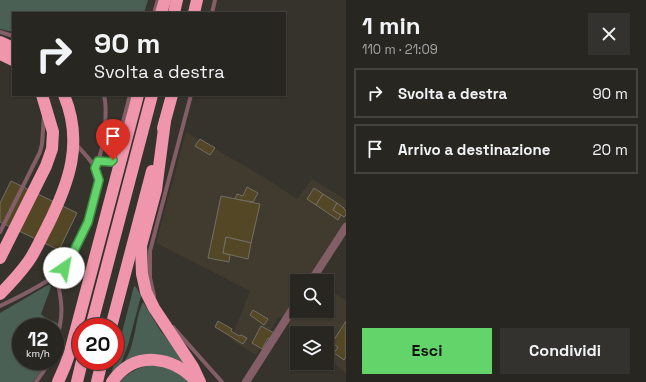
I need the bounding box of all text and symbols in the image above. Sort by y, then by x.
text: 1 min [362,10,421,41]
button: close [588,13,630,55]
text: 90 m [94,25,160,61]
icon: right [28,28,80,80]
text: 110 m · 21:09 [362,41,438,58]
text: Svolta a destra [94,60,225,83]
icon: right [364,82,386,104]
text: Svolta a destra [398,84,507,103]
text: 90 m [592,84,628,103]
pin [96,119,130,160]
icon: arrive [102,125,124,147]
icon: arrive [364,138,386,160]
text: Arrivo a destinazione [398,140,550,159]
text: 20 m [593,140,628,159]
position arrow [43,247,85,289]
map controls [290,274,334,370]
button: search [290,274,334,318]
speed limit sign: 20 [72,318,124,370]
text: 12 [28,326,48,352]
button: layers [290,326,334,370]
button: Esci [362,328,492,374]
button: Condividi [500,328,630,374]
text: km/h [26,347,50,360]

